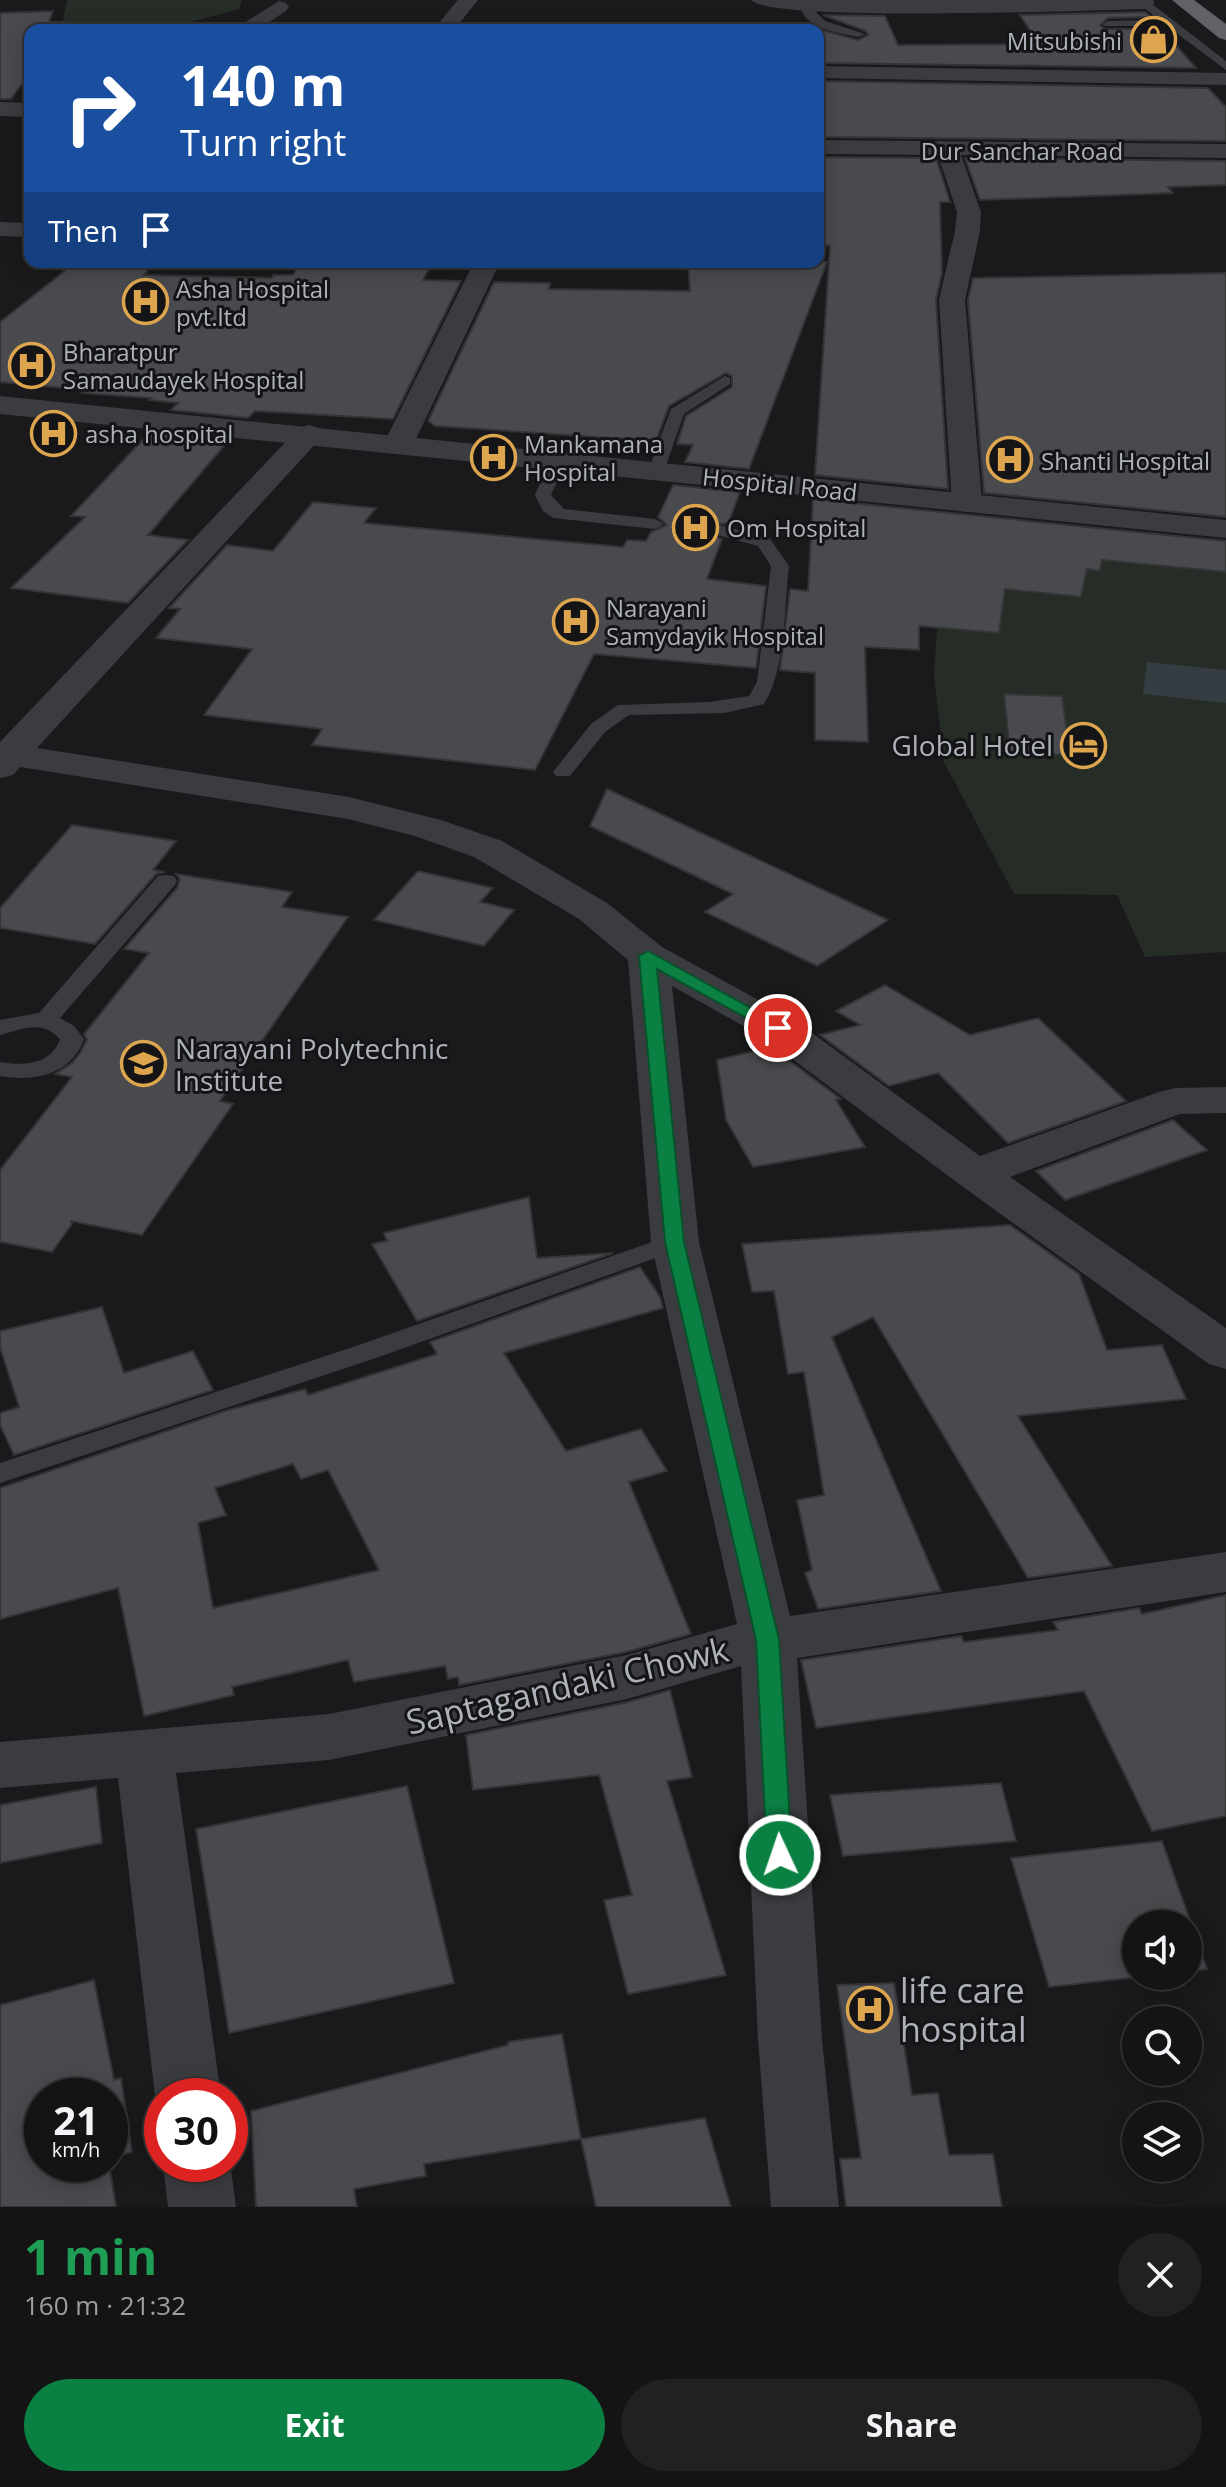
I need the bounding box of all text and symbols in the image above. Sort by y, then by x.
shop icon: Mitsubishi [1129,16,1177,64]
place label: Mitsubishi [1007,24,1122,57]
text: 140 m [180,46,346,122]
icon: right [48,56,152,160]
text: Turn right [180,118,346,167]
street label: Dur Sanchar Road [921,134,1123,167]
icon: arrive [134,208,178,252]
text: Then [48,210,118,251]
place label: Asha Hospital pvt.ltd [176,272,329,333]
hospital icon: Asha Hospital pvt.ltd [121,278,169,326]
place label: Bharatpur Samaudayek Hospital [63,335,304,396]
hospital icon: Bharatpur Samaudayek Hospital [8,341,56,389]
hospital icon: asha hospital [30,409,78,457]
place label: asha hospital [85,417,233,450]
place label: Mankamana Hospital [524,427,663,488]
hospital icon: Mankamana Hospital [469,433,517,481]
hospital icon: Shanti Hospital [986,436,1034,484]
place label: Shanti Hospital [1041,444,1210,477]
street label: Hospital Road [701,459,859,509]
hospital icon: Om Hospital [672,503,720,551]
place label: Om Hospital [727,511,866,544]
place label: Narayani Samydayik Hospital [606,591,824,652]
hospital icon: Narayani Samydayik Hospital [551,597,599,645]
hotel icon: Global Hotel [1060,721,1108,769]
place label: Global Hotel [891,726,1053,764]
pin [744,994,812,1062]
icon: arrive [756,1006,800,1050]
place label: Narayani Polytechnic Institute [175,1029,448,1099]
school or university icon: Narayani Polytechnic Institute [120,1040,168,1088]
street label: Saptagandaki Chowk [401,1626,733,1744]
position arrow [738,1813,822,1897]
map controls [1122,1910,1202,2182]
button: sound [1122,1910,1202,1990]
place label: life care hospital [900,1967,1027,2052]
hospital icon: life care hospital [845,1986,893,2034]
button: search [1122,2006,1202,2086]
speed limit sign: 30 [144,2078,248,2182]
text: 21 [53,2092,99,2147]
button: layers [1122,2102,1202,2182]
text: km/h [52,2136,100,2163]
text: 1 min [24,2224,157,2289]
button: close [1118,2233,1202,2317]
text: 160 m · 21:32 [24,2287,186,2323]
button: Exit [24,2379,605,2471]
button: Share [621,2379,1202,2471]

